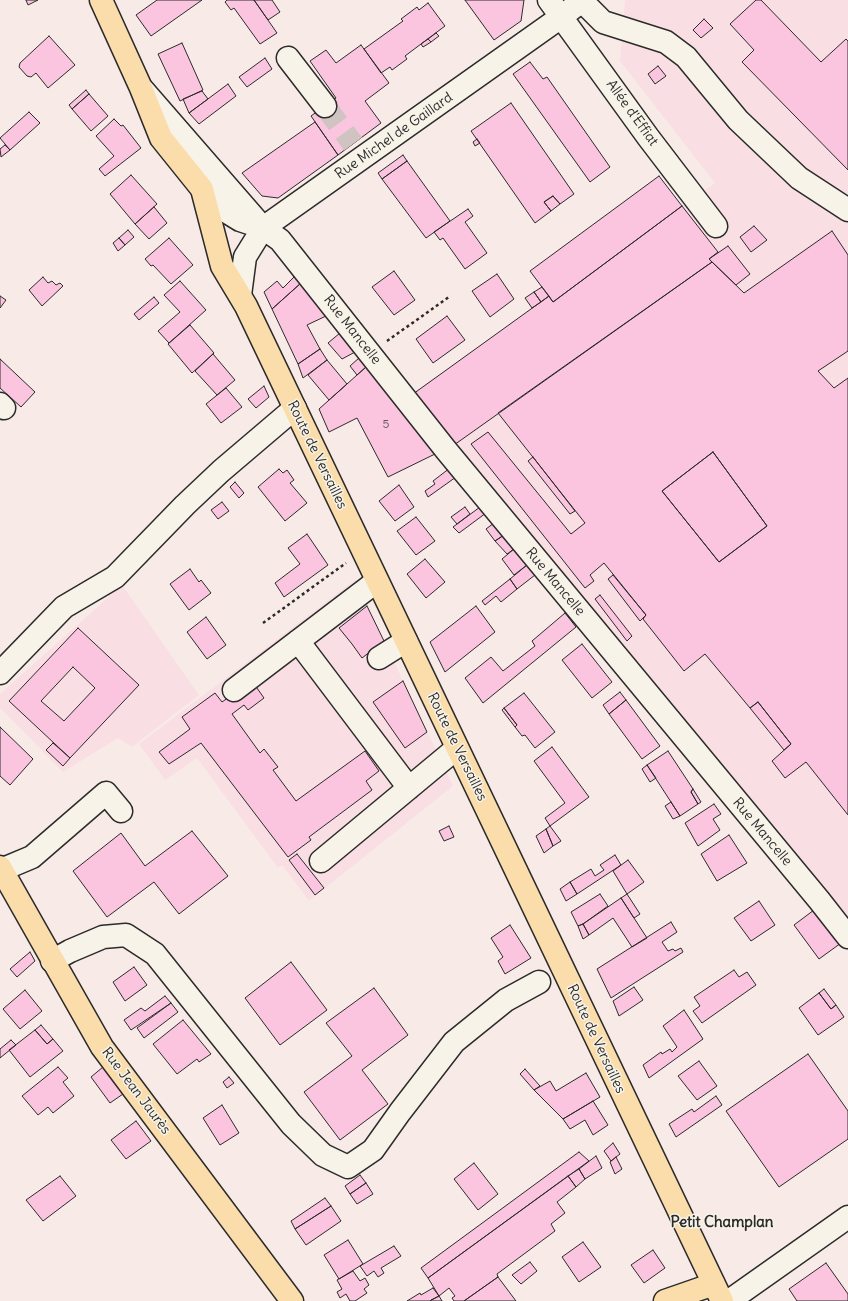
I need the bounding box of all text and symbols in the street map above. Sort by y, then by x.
street label: Allée d'Effiat [602,77,662,149]
street label: Rue Michel de Gaillard [332,89,456,183]
street label: Rue Mancelle [320,292,384,368]
street label: Route de Versailles [283,398,351,512]
house number: 5 [383,418,389,432]
street label: Rue Mancelle [522,545,588,619]
street label: Route de Versailles [423,690,491,804]
street label: Rue Mancelle [729,795,795,869]
street label: Route de Versailles [563,982,629,1096]
street label: Rue Jean Jaurès [98,1044,174,1138]
district label: Petit Champlan [671,1214,773,1232]

